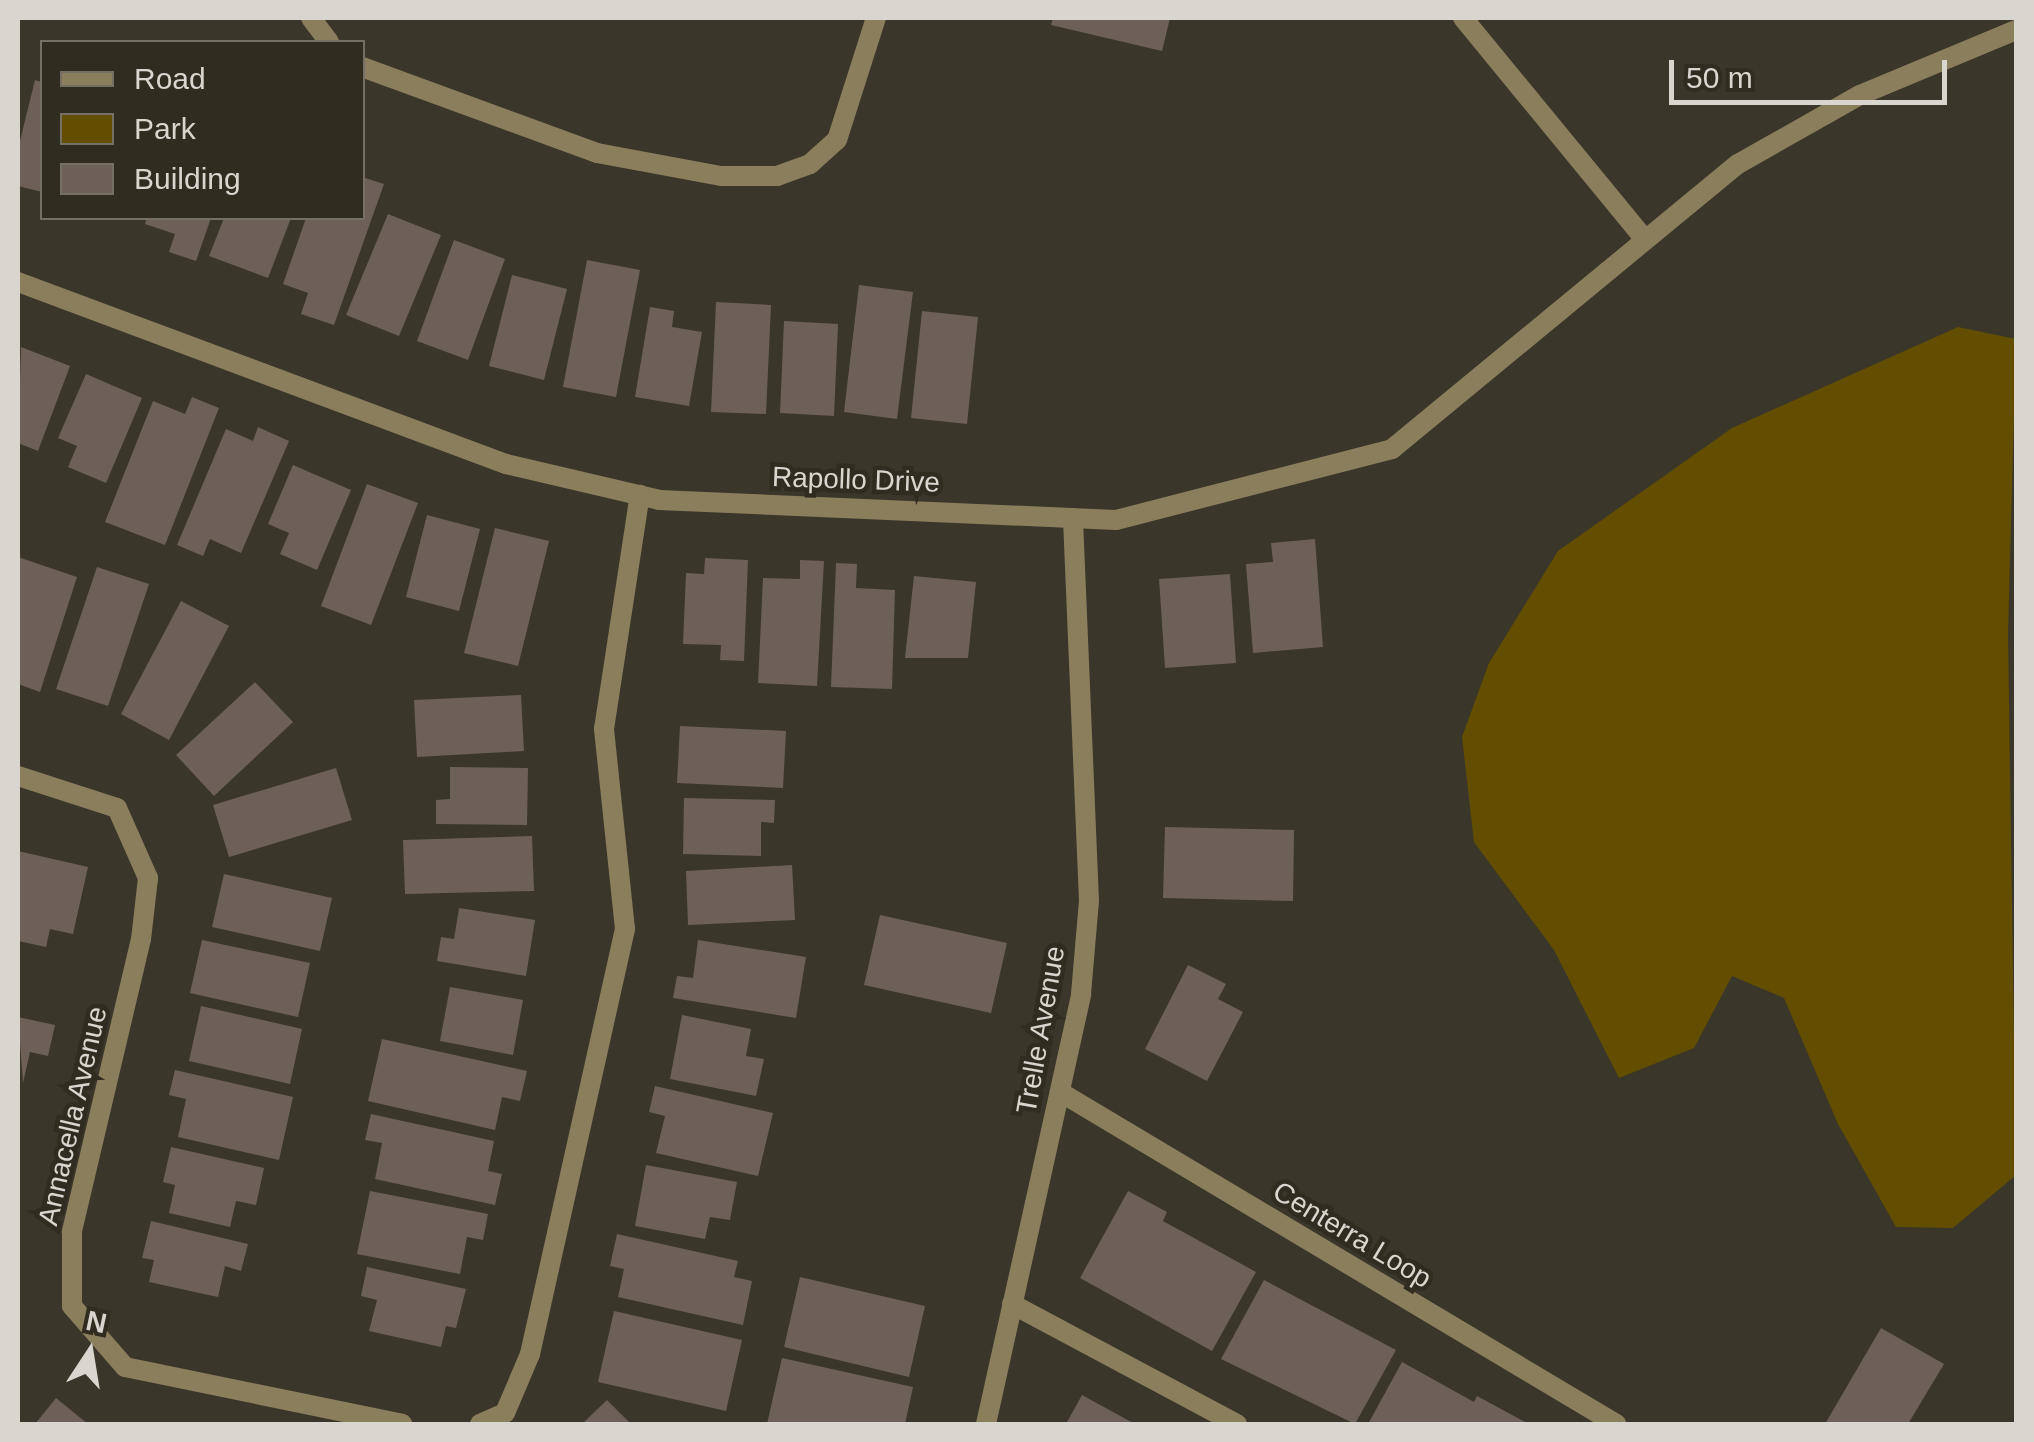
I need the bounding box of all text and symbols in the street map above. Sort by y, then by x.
legend [40,40,365,220]
scale bar [1674,40,1952,102]
text: 50 m [1686,61,1753,94]
text: Road [134,62,206,95]
text: Park [134,112,196,145]
text: Building [134,162,241,195]
street label: Rapollo Drive [771,460,941,500]
street label: Trelle Avenue [1010,943,1072,1117]
street label: Annacella Avenue [31,1002,115,1230]
street label: Centerra Loop [1267,1175,1437,1295]
north arrow [40,1302,140,1402]
text: N [83,1305,109,1339]

